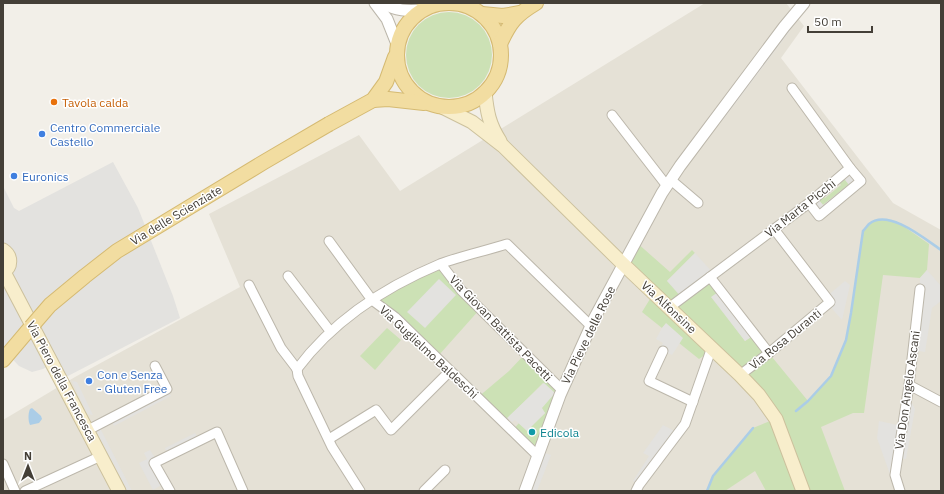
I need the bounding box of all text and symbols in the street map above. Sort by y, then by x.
scale bar [808,8,872,34]
text: 50 m [814,14,842,29]
place label: Tavola calda [62,95,129,110]
marker: Tavola calda [49,97,59,107]
place label: Centro Commerciale Castello [50,120,161,149]
marker: Centro Commerciale Castello [37,129,47,139]
place label: Euronics [22,169,69,184]
marker: Euronics [9,171,19,181]
street label: Via Marta Picchi [762,176,838,240]
street label: Via delle Scienziate [128,182,225,248]
street label: Via Giovan Battista Pacetti [446,272,556,384]
street label: Via Alfonsine [638,278,700,337]
street label: Via Pieve delle Rose [558,283,619,387]
street label: Via Guglielmo Baldeschi [376,302,482,402]
street label: Via Rosa Duranti [746,305,824,373]
street label: Via Piero della Francesca [24,318,100,444]
street label: Via Don Angelo Ascani [891,330,923,450]
place label: Con e Senza - Gluten Free [97,367,168,396]
marker: Con e Senza - Gluten Free [84,376,94,386]
place label: Edicola [540,425,580,440]
marker: Edicola [527,427,537,437]
north arrow [8,446,48,486]
text: N [24,449,32,463]

